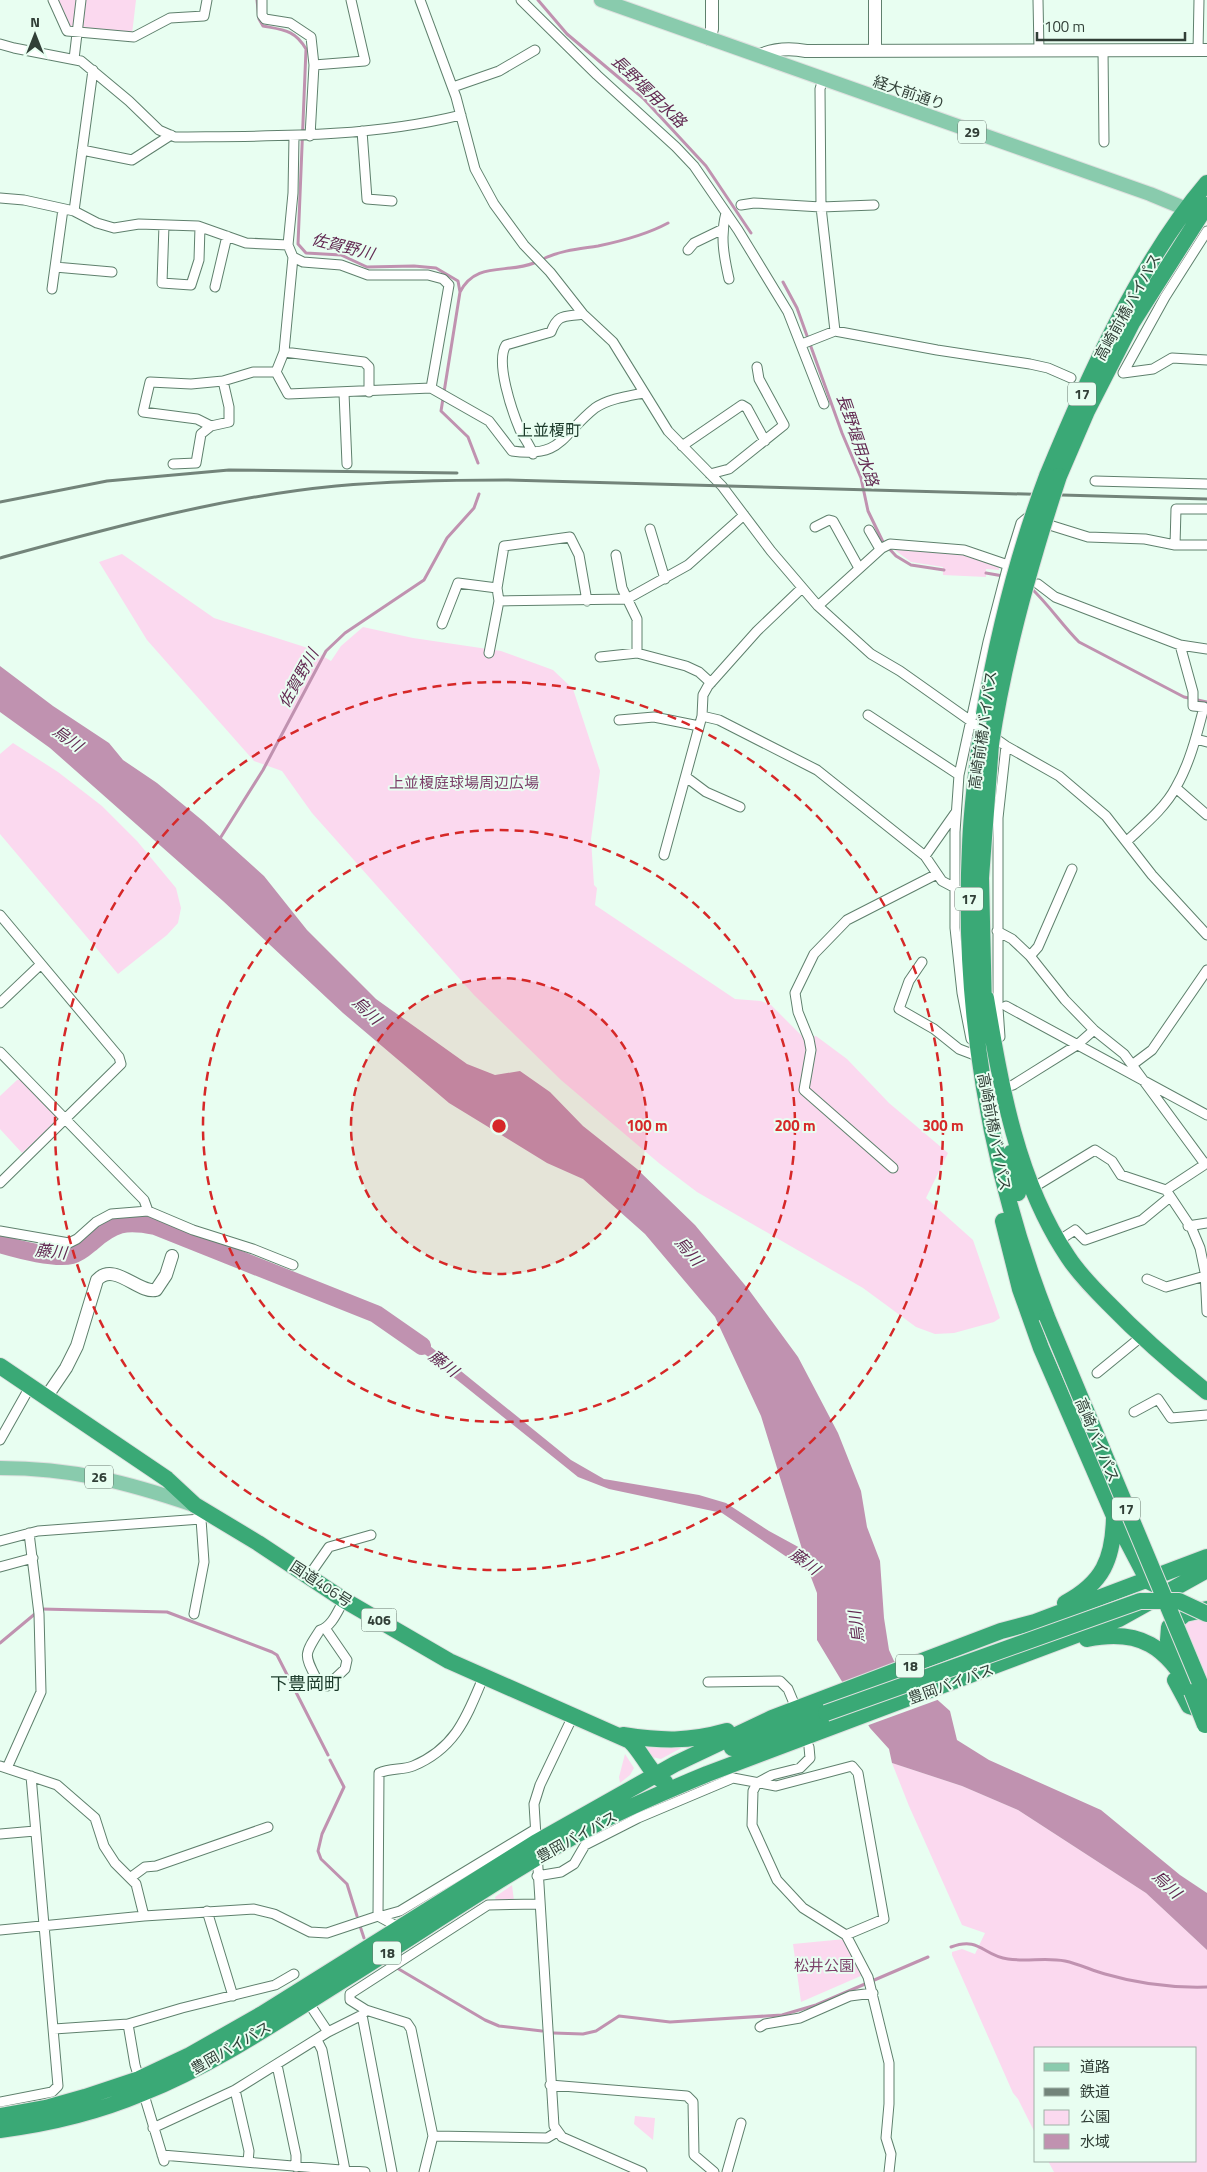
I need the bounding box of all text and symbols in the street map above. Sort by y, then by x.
north arrow [10,10,60,60]
scale bar [1037,10,1184,42]
text: N [30,11,40,32]
text: 100 m [1044,15,1085,38]
water label: 長野堰用水路 [606,49,693,134]
street label: 経大前通り [870,69,948,116]
road number: 29 [958,120,986,144]
water label: 佐賀野川 [309,227,379,266]
street label: 高崎前橋バイパス [1088,249,1167,365]
road number: 17 [1068,382,1096,406]
water label: 長野堰用水路 [831,391,886,491]
district label: 上並榎町 [517,418,581,442]
water label: 佐賀野川 [272,642,325,712]
street label: 高崎前橋バイパス [963,669,1002,791]
water label: 烏川 [48,719,90,758]
park label: 上並榎庭球場周辺広場 [389,771,539,794]
road number: 17 [955,888,983,911]
water label: 烏川 [347,990,388,1031]
street label: 高崎前橋バイパス [972,1071,1017,1193]
text: 100 m [626,1114,668,1137]
text: 200 m [774,1114,816,1137]
text: 300 m [922,1114,964,1137]
centre of rings [490,1117,508,1135]
water label: 烏川 [670,1231,710,1272]
water label: 藤川 [34,1237,70,1265]
water label: 藤川 [424,1344,466,1384]
street label: 高崎バイパス [1069,1394,1126,1486]
road number: 26 [85,1465,113,1488]
road number: 17 [1112,1498,1140,1520]
water label: 藤川 [785,1542,827,1581]
street label: 国道406号 [286,1555,357,1612]
road number: 406 [362,1608,396,1632]
water label: 烏川 [842,1608,870,1644]
road number: 18 [896,1654,924,1678]
street label: 豊岡バイパス [905,1657,997,1710]
district label: 下豊岡町 [270,1670,342,1697]
street label: 豊岡バイパス [532,1805,622,1868]
water label: 烏川 [1147,1864,1188,1905]
road number: 18 [373,1942,401,1965]
park label: 松井公園 [794,1954,854,1977]
street label: 豊岡バイパス [186,2015,275,2080]
legend [1034,2047,1197,2162]
text: 道路 [1080,2055,1110,2078]
text: 鉄道 [1080,2080,1110,2103]
text: 公園 [1080,2105,1110,2128]
text: 水域 [1080,2130,1110,2153]

